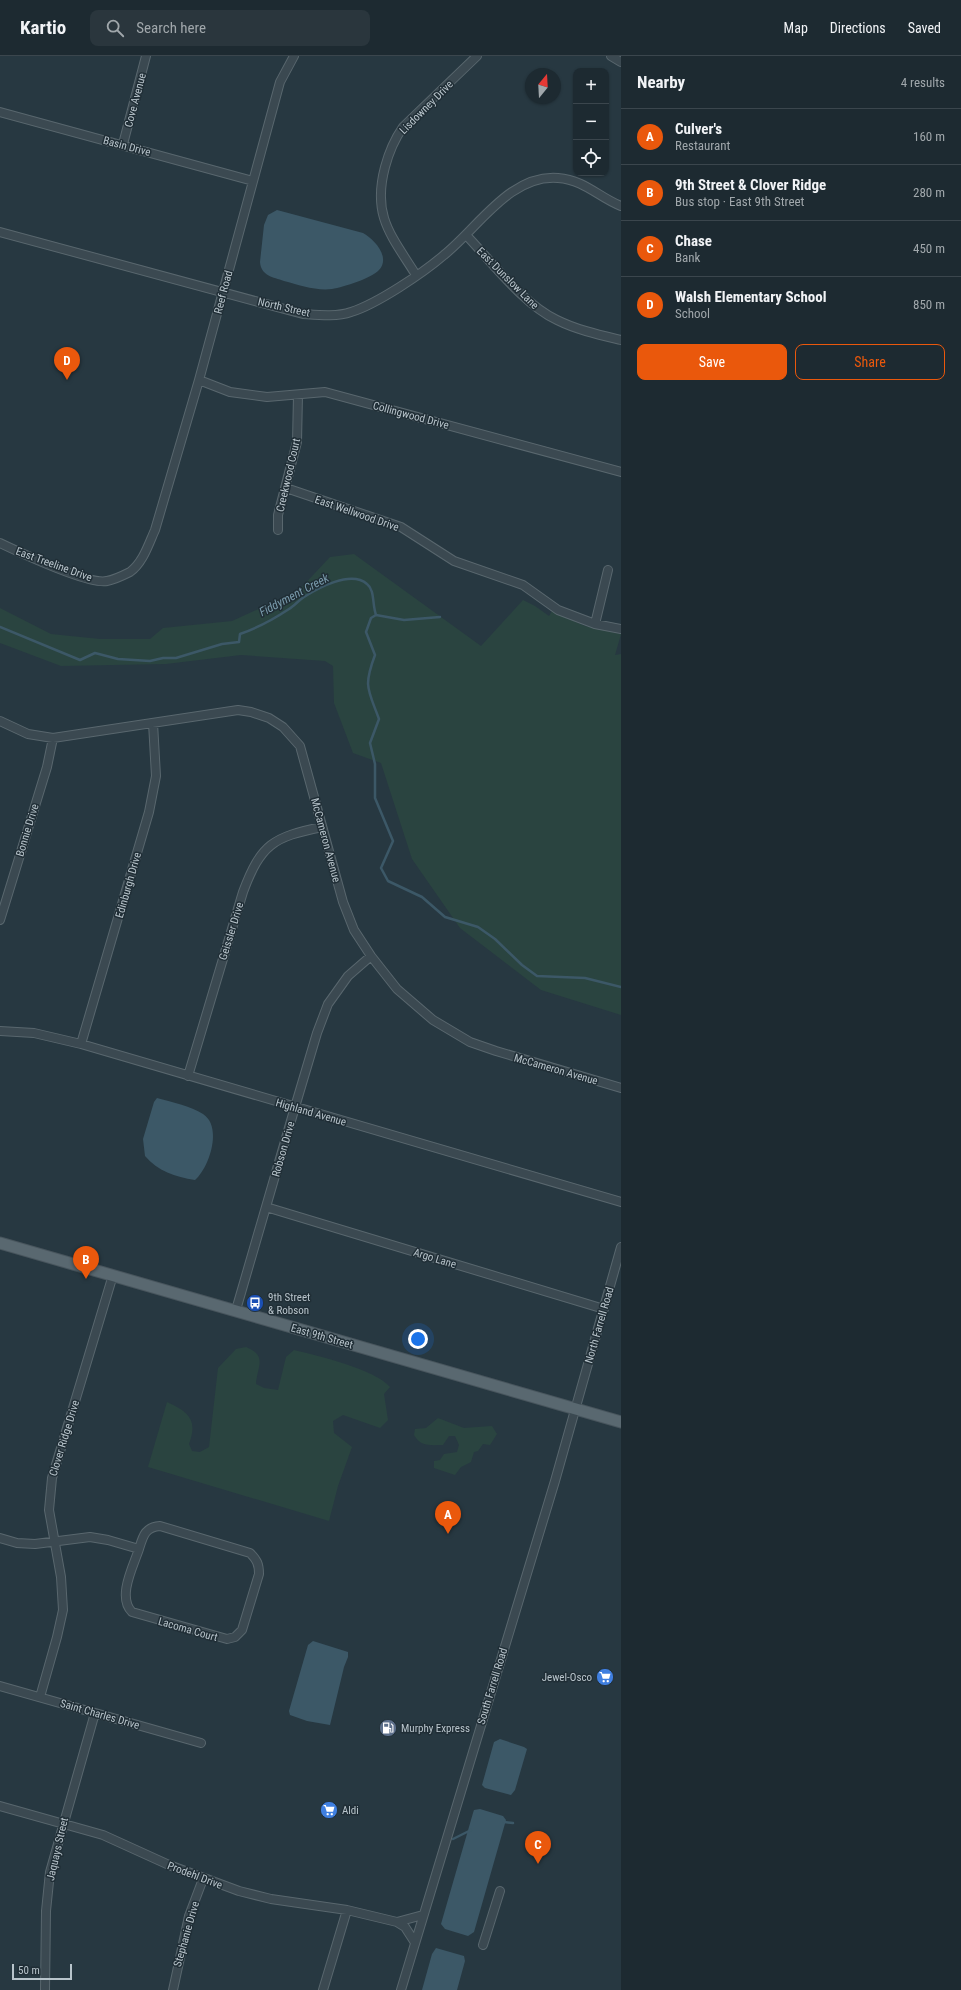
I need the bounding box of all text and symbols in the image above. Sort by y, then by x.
search box [90,10,370,46]
text: Kartio [20,16,66,39]
icon: search [104,17,126,39]
text: Search here [136,19,206,37]
text: Map [784,20,808,36]
text: Directions [830,20,886,36]
text: Saved [908,20,941,36]
north arrow [525,68,561,104]
map controls [573,68,609,176]
button: + [573,68,609,104]
street label: Cove Avenue [122,72,149,129]
text: Nearby [637,72,685,92]
text: 4 results [901,75,945,90]
street label: Lisdowney Drive [397,78,456,137]
button: − [573,104,609,140]
text: Culver's [675,120,722,138]
text: A [646,129,654,144]
text: 160 m [913,129,945,144]
street label: Basin Drive [102,134,152,159]
text: Restaurant [675,138,730,153]
button: locate [573,140,609,176]
text: 9th Street & Clover Ridge [675,176,826,194]
text: B [646,185,654,200]
text: 280 m [913,185,945,200]
text: Bus stop · East 9th Street [675,194,804,209]
text: Chase [675,232,712,250]
text: C [646,241,654,256]
text: 450 m [913,241,945,256]
street label: East Dunslow Lane [474,245,541,312]
text: Bank [675,250,700,265]
street label: Reef Road [211,269,235,315]
text: Walsh Elementary School [675,288,827,306]
street label: North Street [257,295,311,320]
text: D [646,297,654,312]
text: 850 m [913,297,945,312]
text: School [675,306,710,321]
button: Save [637,344,787,380]
button: Share [795,344,945,380]
pin: D [54,347,80,380]
street label: Collingwood Drive [371,399,450,432]
street label: Creekwood Court [274,437,303,513]
street label: East Wellwood Drive [313,493,401,534]
street label: East Treeline Drive [14,545,94,584]
water label: Fiddyment Creek [257,570,332,619]
street label: McCameron Avenue [308,797,343,884]
street label: Bonnie Drive [13,802,42,858]
street label: Edinburgh Drive [113,851,144,920]
street label: Geissler Drive [217,901,246,962]
street label: McCameron Avenue [512,1051,599,1088]
street label: Highland Avenue [274,1096,348,1129]
street label: Robson Drive [269,1120,298,1178]
pin: B [73,1246,99,1279]
street label: Argo Lane [412,1246,458,1271]
street label: North Farrell Road [582,1285,617,1365]
place label: 9th Street & Robson [268,1291,310,1317]
bus stop icon: 9th Street & Robson [245,1293,265,1313]
street label: East 9th Street [289,1321,354,1352]
your location [408,1329,428,1349]
street label: Clover Ridge Drive [47,1399,82,1478]
pin: A [435,1501,461,1534]
street label: Lacoma Court [157,1615,219,1644]
street label: South Farrell Road [475,1646,510,1726]
supermarket icon: Jewel-Osco [595,1667,615,1687]
place label: Jewel-Osco [542,1671,592,1684]
street label: Saint Charles Drive [59,1697,141,1732]
fuel station icon: Murphy Express [378,1718,398,1738]
place label: Murphy Express [401,1722,470,1735]
supermarket icon: Aldi [319,1800,339,1820]
place label: Aldi [342,1804,359,1817]
street label: Jaquays Street [44,1816,71,1882]
pin: C [525,1831,551,1864]
street label: Prodehl Drive [166,1859,224,1892]
street label: Stephanie Drive [171,1900,202,1968]
scale bar [12,1962,72,1981]
text: 50 m [18,1964,40,1977]

